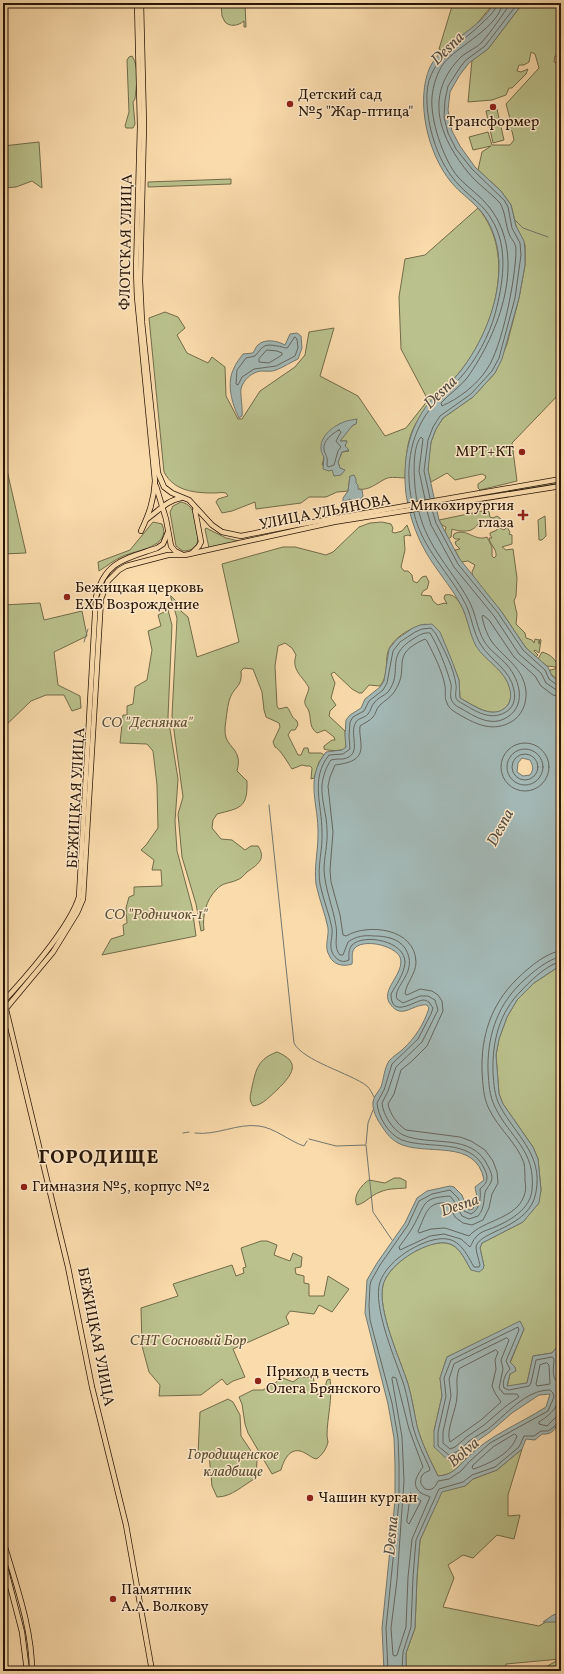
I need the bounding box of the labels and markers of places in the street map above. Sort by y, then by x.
place label: Детский сад №5 "Жар-птица" [298,85,414,123]
marker: Детский сад №5 "Жар-птица" [285,99,295,109]
marker: Трансформер [488,102,498,112]
place label: Трансформер [447,112,539,133]
place label: МРТ+КТ [456,442,514,463]
marker: МРТ+КТ [517,447,527,457]
place label: Микохирургия глаза [410,496,514,534]
marker: Микохирургия глаза [517,509,529,521]
place label: Бежицкая церковь ЕХБ Возрождение [75,578,204,616]
marker: Бежицкая церковь ЕХБ Возрождение [62,592,72,602]
place label: Гимназия №5, корпус №2 [32,1177,210,1198]
marker: Гимназия №5, корпус №2 [19,1182,29,1192]
place label: Приход в честь Олега Брянского [266,1362,381,1400]
marker: Приход в честь Олега Брянского [253,1376,263,1386]
place label: Чашин курган [318,1488,417,1509]
marker: Чашин курган [305,1493,315,1503]
place label: Памятник А.А. Волкову [121,1580,209,1618]
marker: Памятник А.А. Волкову [108,1594,118,1604]

